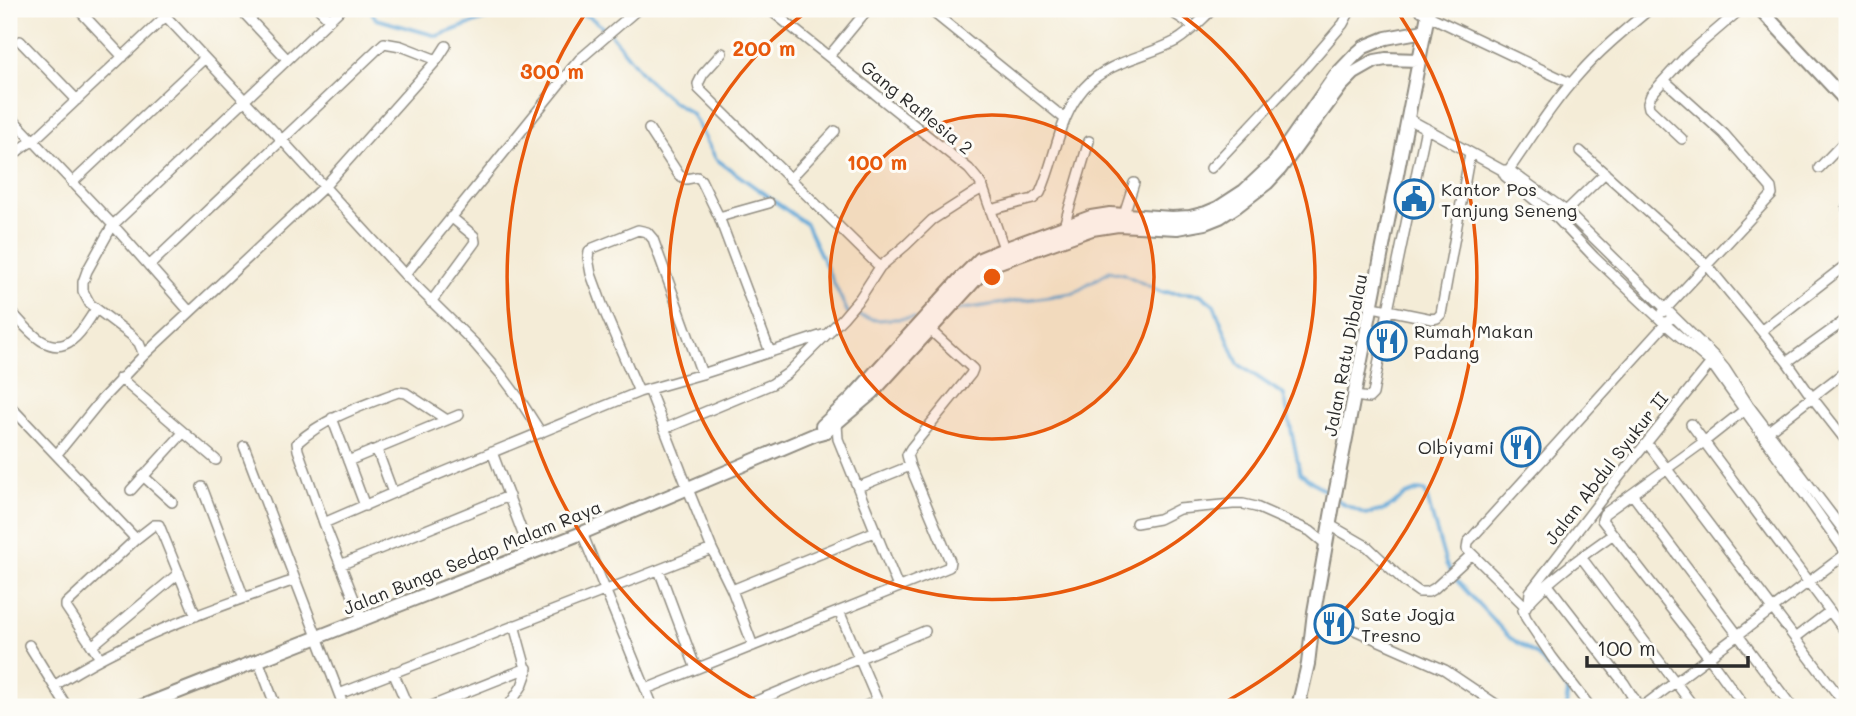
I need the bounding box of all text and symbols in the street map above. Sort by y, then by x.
text: 200 m [733,34,795,61]
street label: Gang Raflesia 2 [856,54,978,160]
text: 300 m [520,57,584,84]
text: 100 m [847,148,907,175]
place label: Kantor Pos Tanjung Seneng [1441,177,1577,222]
public building icon: Kantor Pos Tanjung Seneng [1393,178,1435,220]
centre of rings [980,265,1004,289]
street label: Jalan Ratu Dibalau [1317,272,1373,438]
place label: Rumah Makan Padang [1414,319,1533,364]
restaurant icon: Rumah Makan Padang [1366,320,1408,362]
street label: Jalan Abdul Syukur II [1539,387,1673,549]
restaurant icon: Olbiyami [1500,426,1542,468]
place label: Olbiyami [1418,435,1494,459]
street label: Jalan Bunga Sedap Malam Raya [339,494,605,620]
place label: Sate Jogja Tresno [1361,602,1455,647]
restaurant icon: Sate Jogja Tresno [1313,603,1355,645]
scale bar [1587,625,1748,669]
text: 100 m [1597,634,1656,661]

